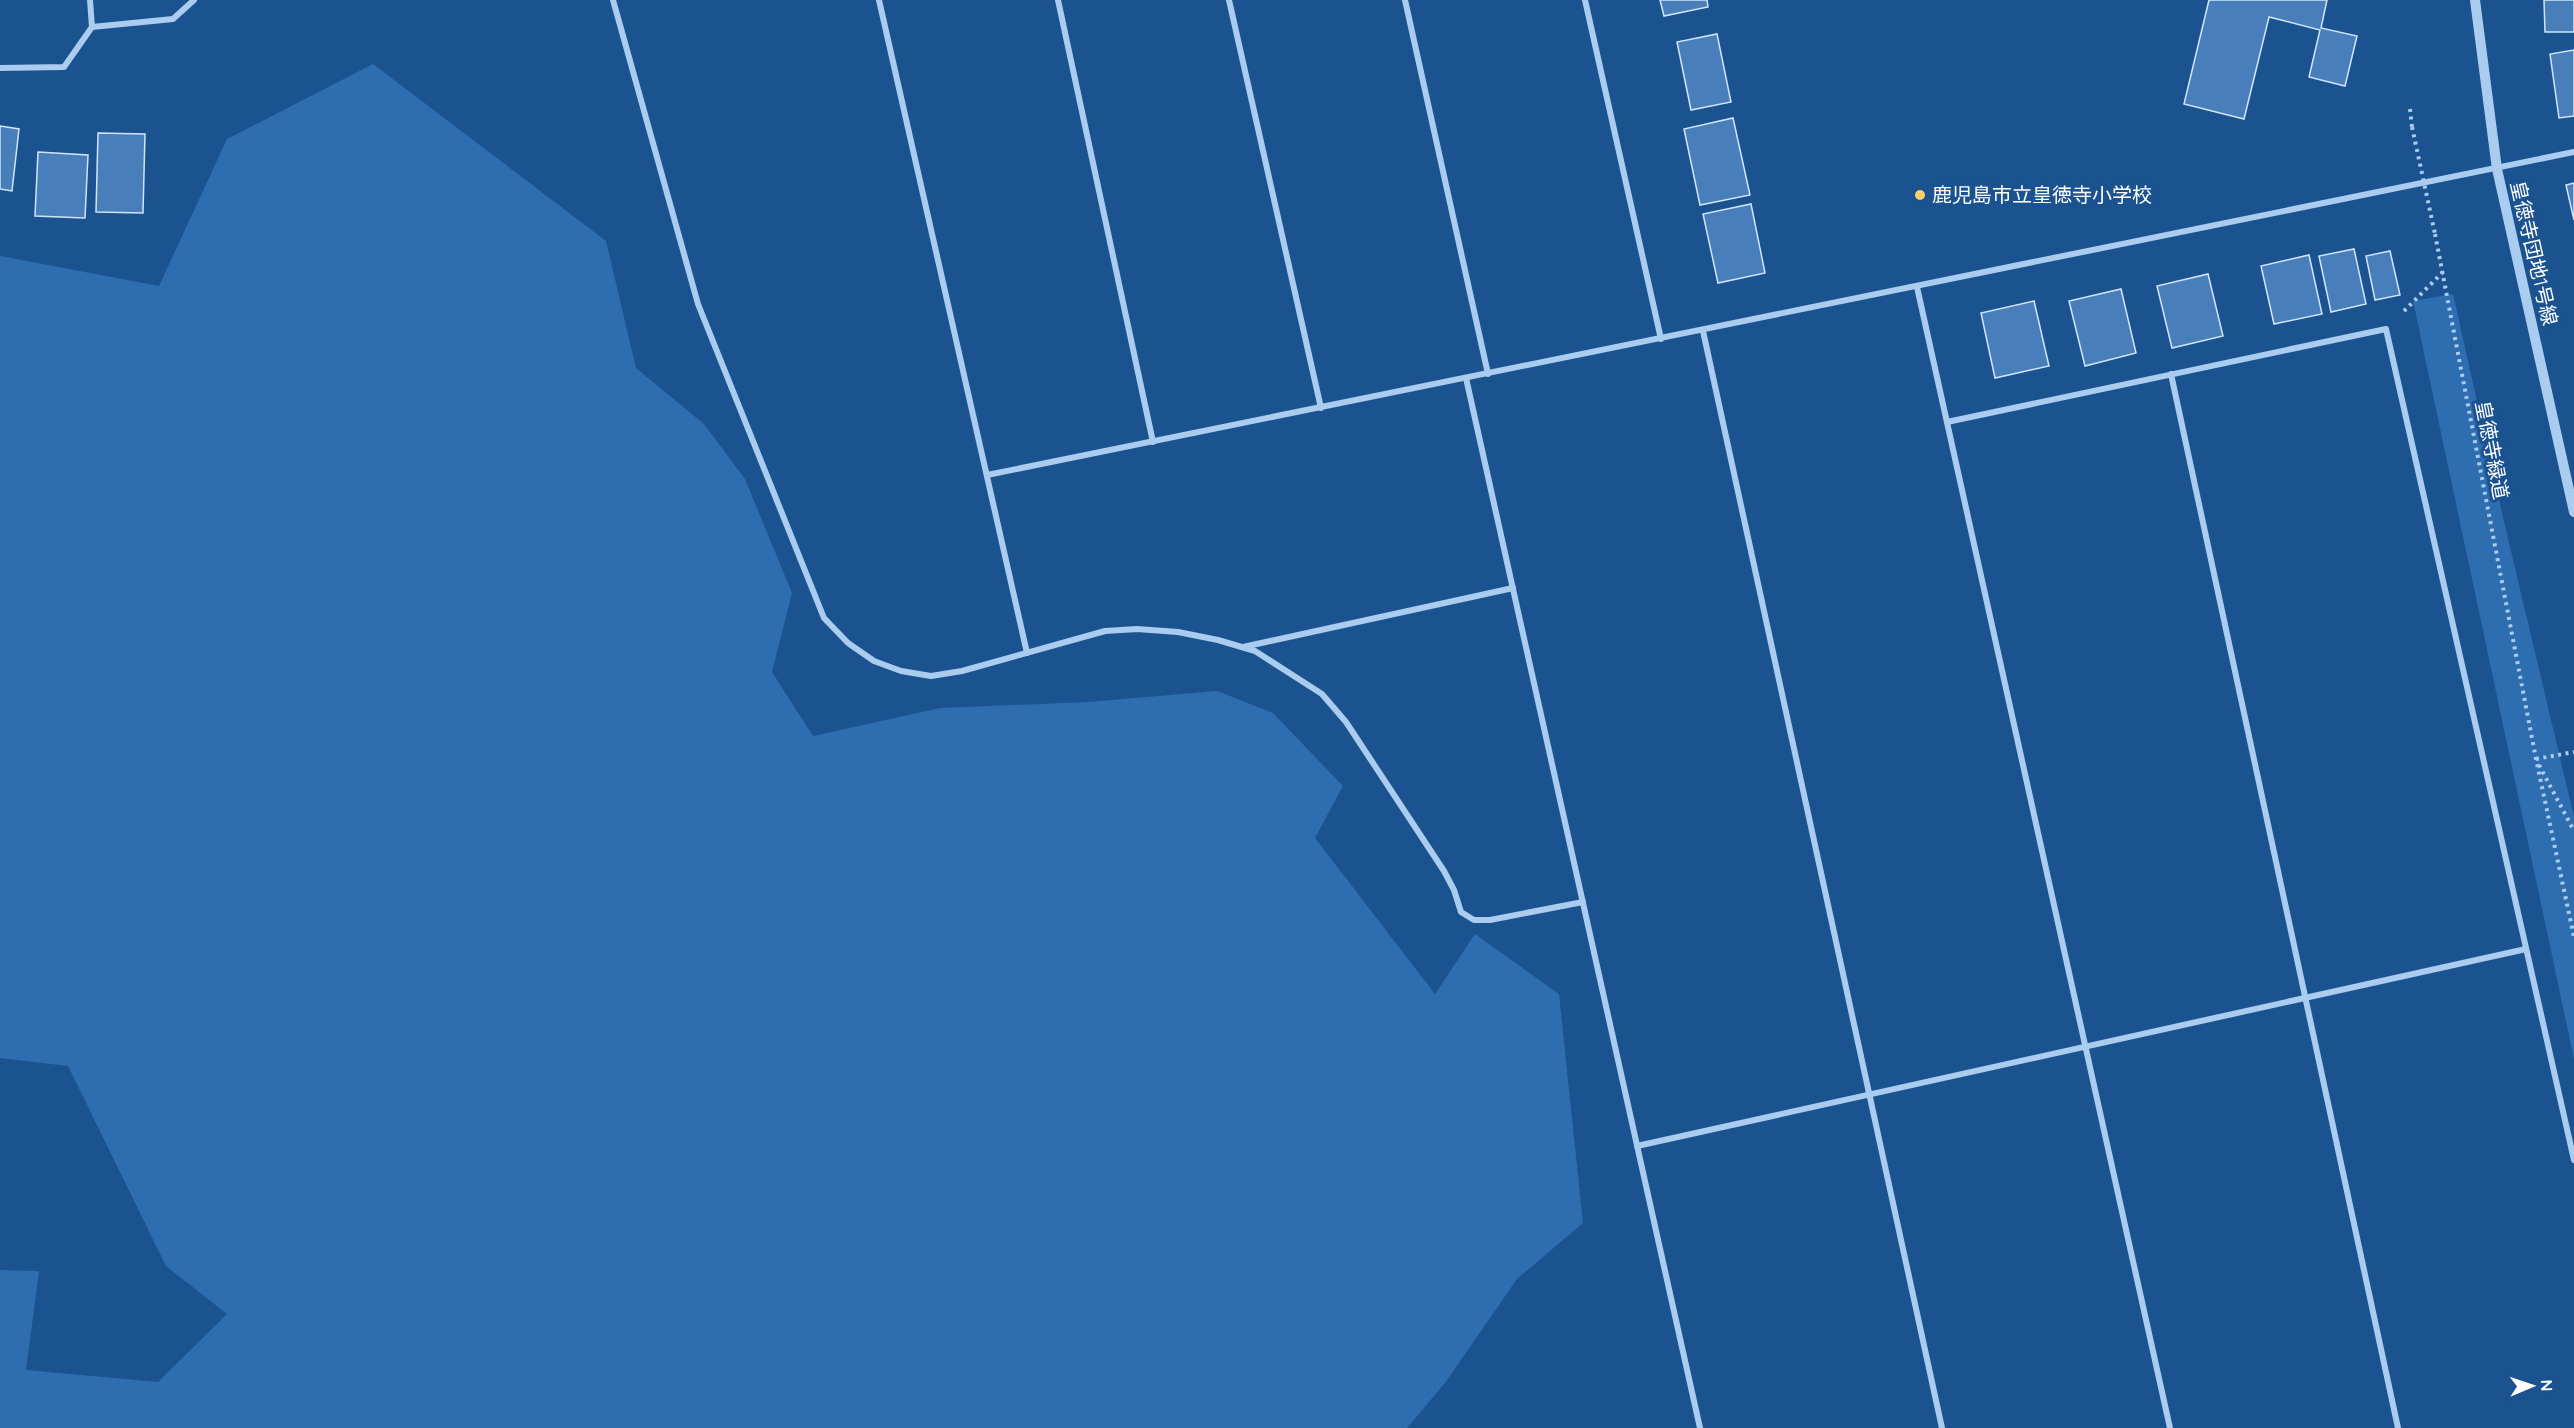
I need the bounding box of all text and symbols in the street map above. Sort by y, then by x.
street label: 皇徳寺団地1号線 [2506,178,2563,328]
place label: 鹿児島市立皇徳寺小学校 [1932,182,2152,207]
marker: 鹿児島市立皇徳寺小学校 [1913,188,1927,202]
street label: 皇徳寺緑道 [2471,398,2514,501]
north arrow [2502,1356,2562,1416]
text: N [2537,1379,2557,1392]

